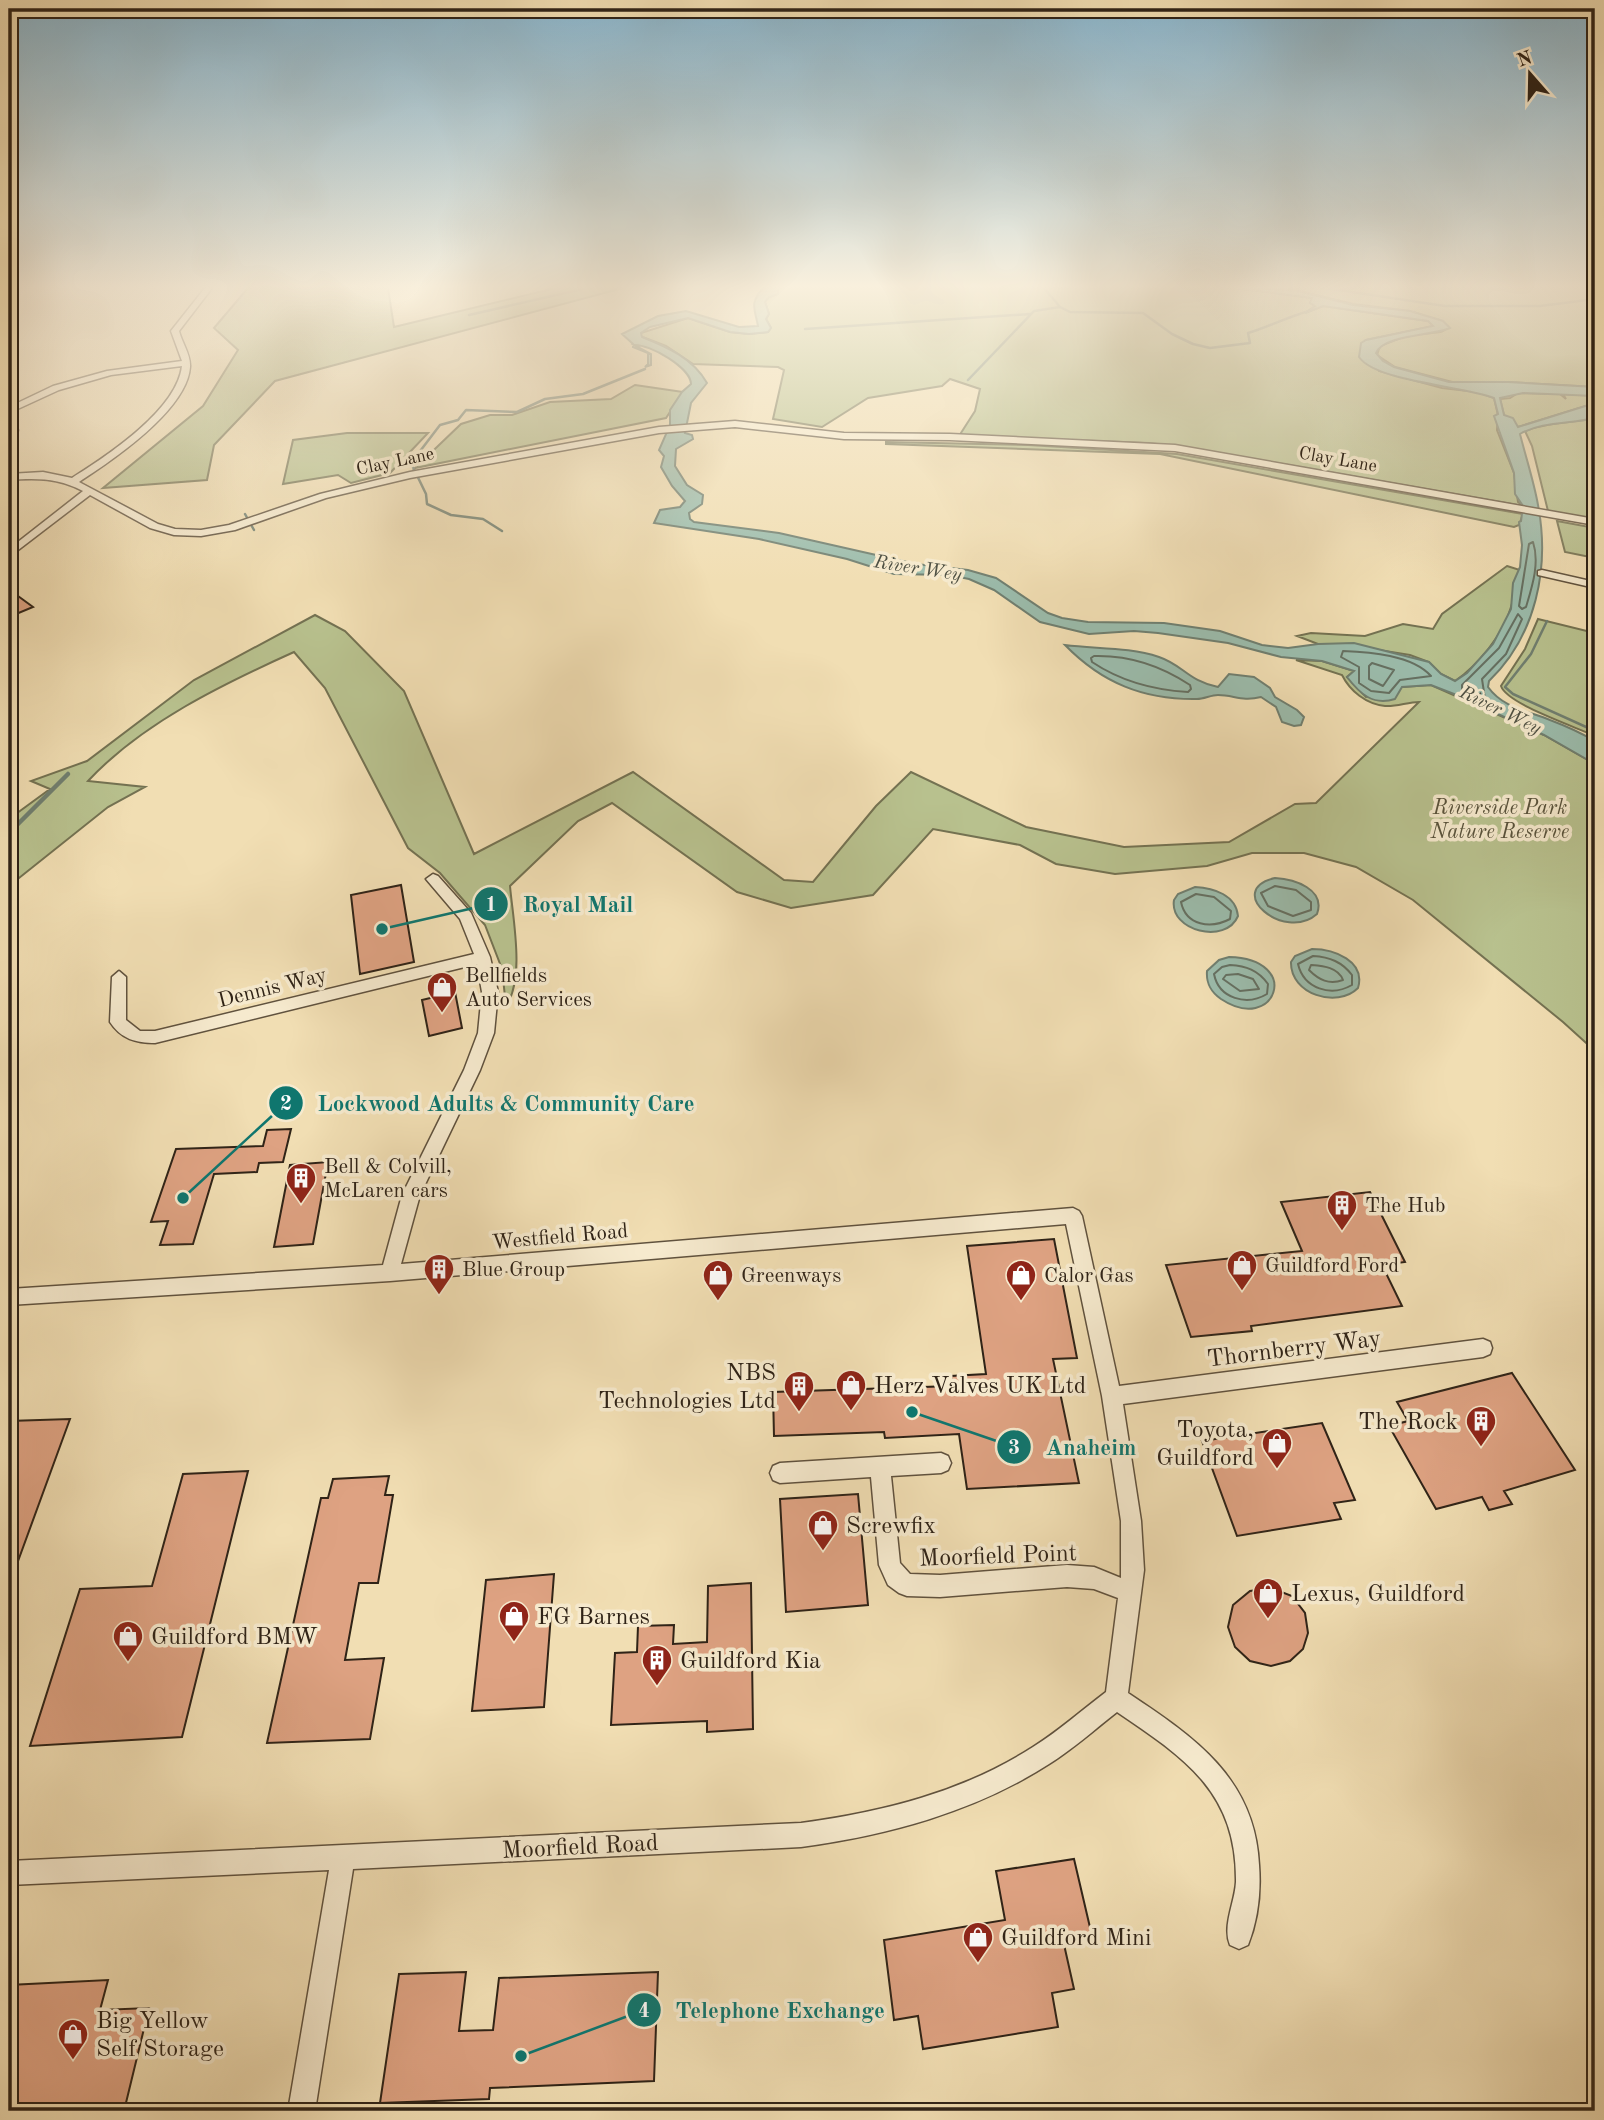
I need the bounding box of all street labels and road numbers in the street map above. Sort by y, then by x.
street label: Clay Lane [1297,444,1378,476]
street label: Clay Lane [355,445,436,479]
street label: Dennis Way [216,965,329,1012]
street label: Westfield Road [491,1221,629,1254]
street label: Thornberry Way [1206,1327,1383,1373]
street label: Moorfield Point [919,1542,1077,1572]
street label: Moorfield Road [501,1832,659,1864]

